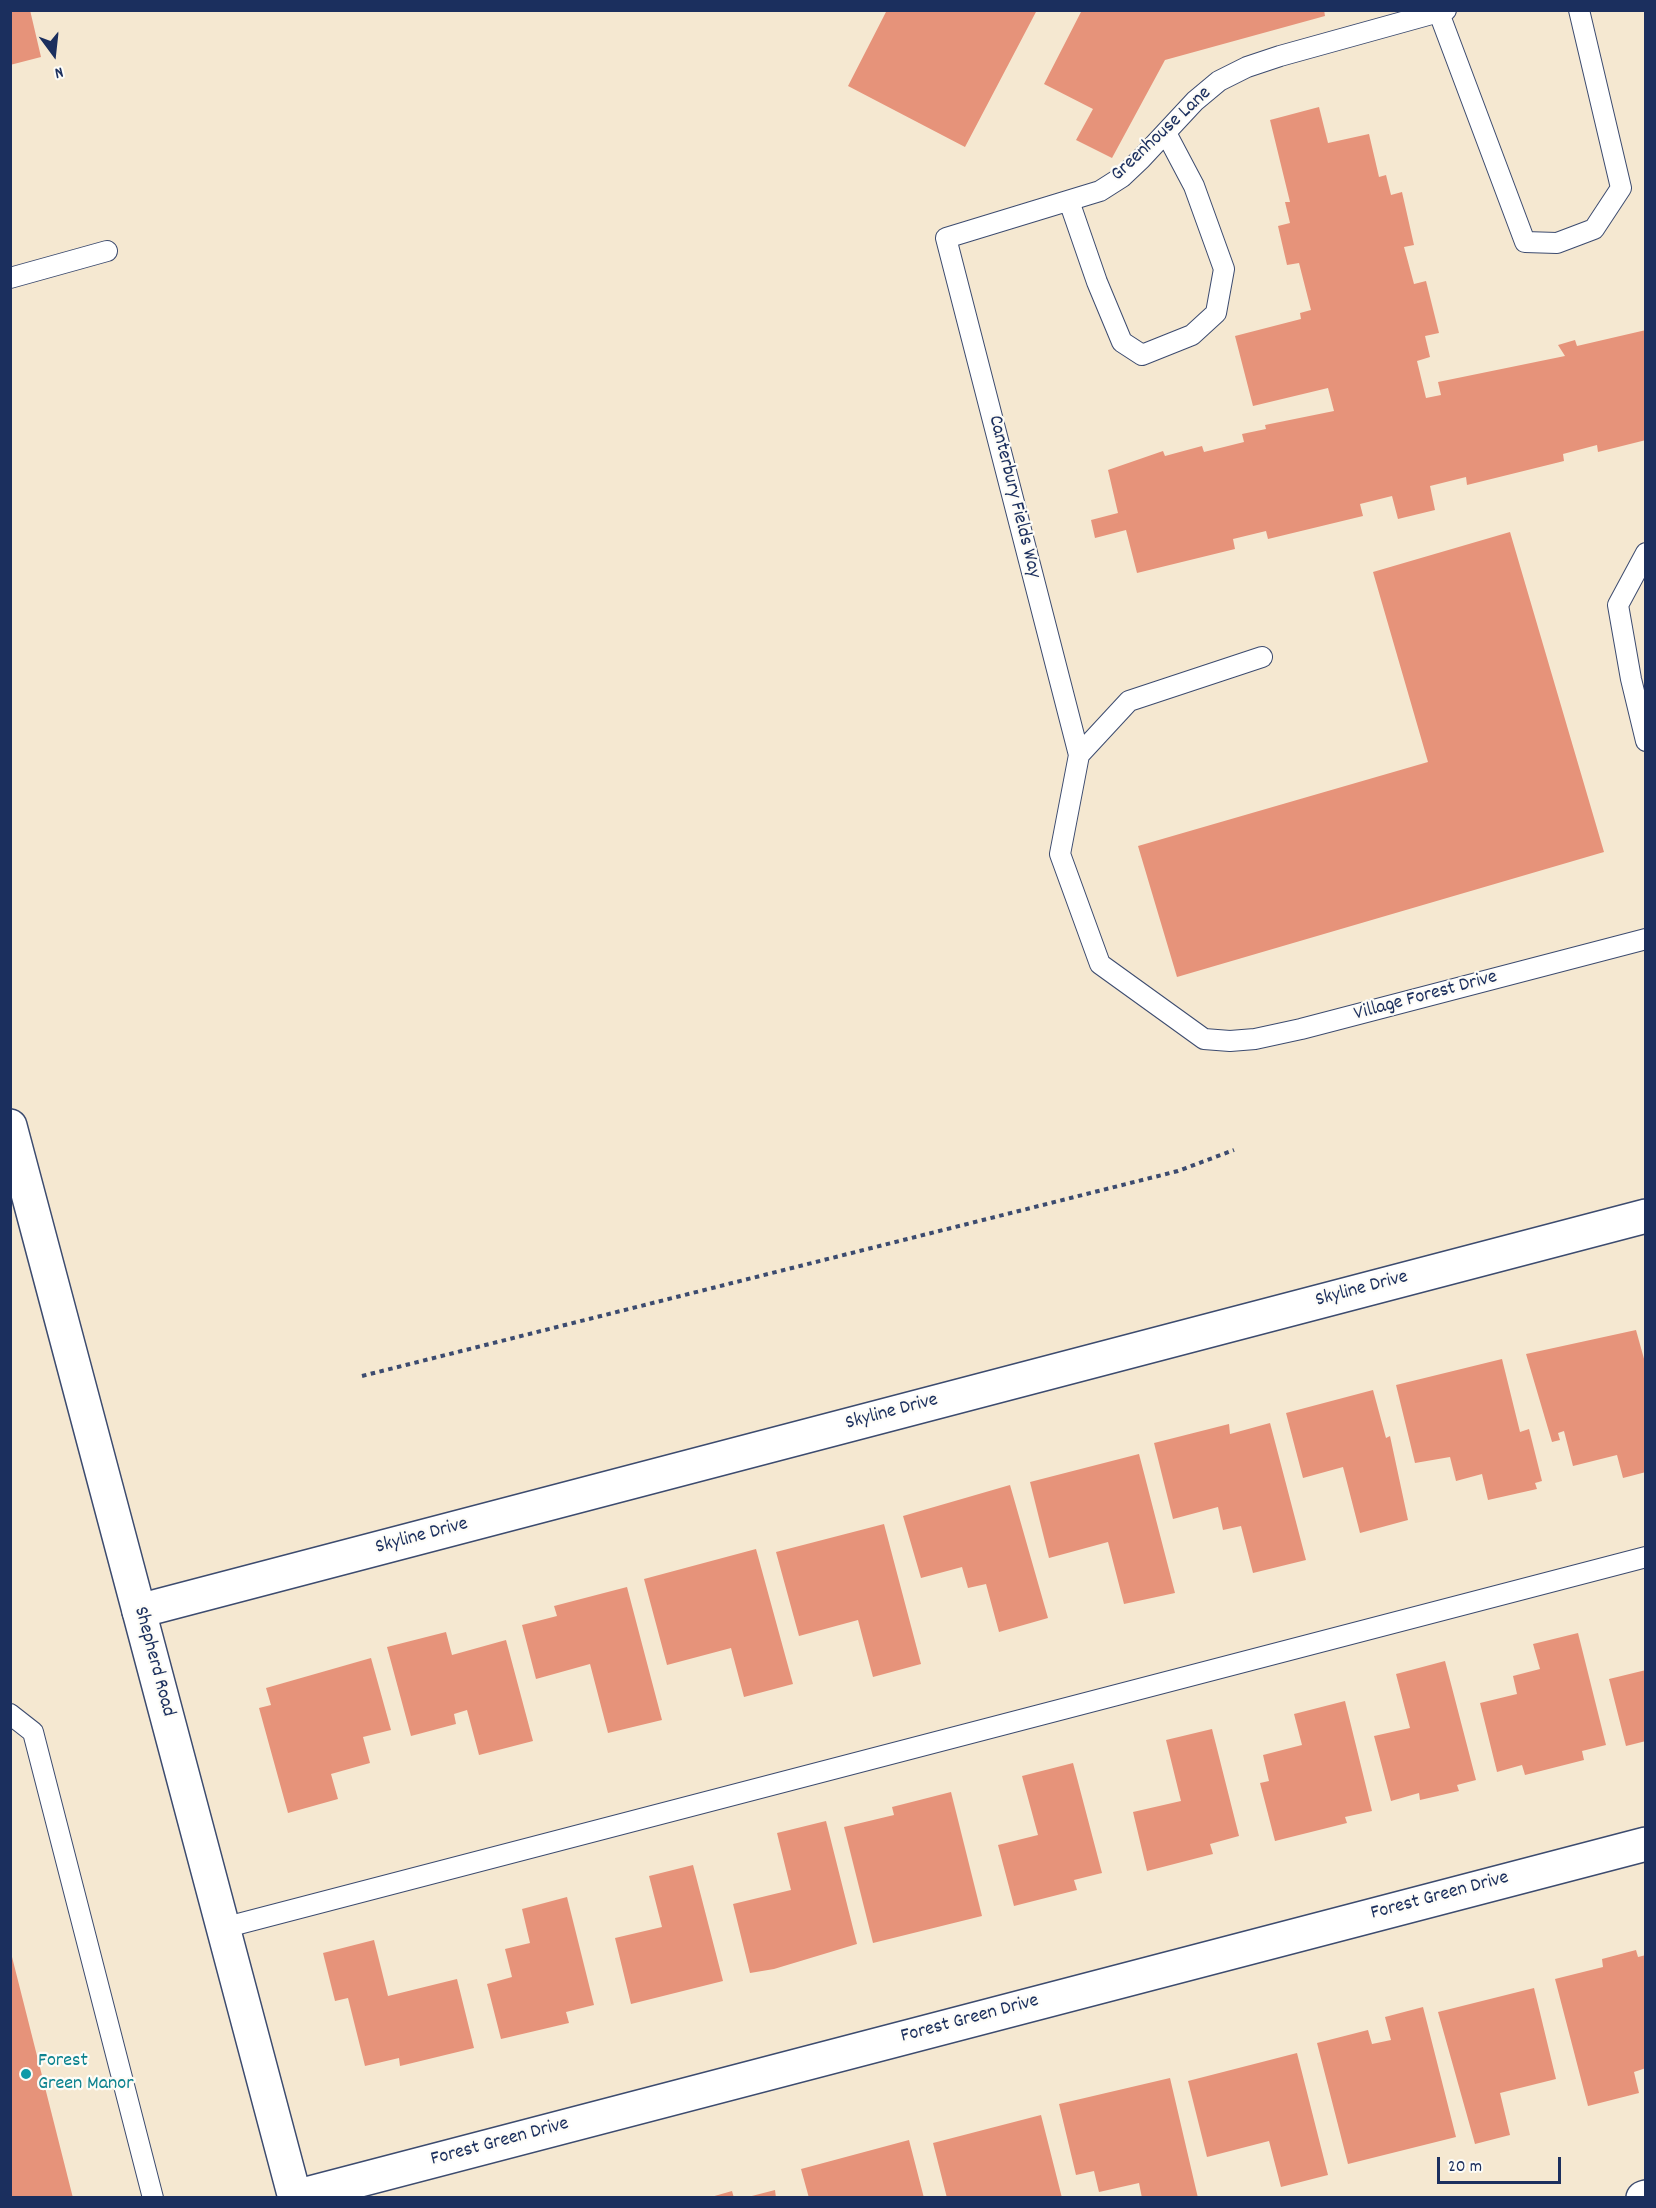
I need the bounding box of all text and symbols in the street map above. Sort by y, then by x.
north arrow [24,24,84,84]
text: N [52,60,66,84]
street label: Greenhouse Lane [1107,82,1217,188]
street label: Canterbury Fields Way [981,413,1045,581]
street label: Village Forest Drive [1352,966,1500,1028]
street label: Skyline Drive [1313,1266,1411,1314]
street label: Skyline Drive [843,1389,941,1437]
street label: Skyline Drive [373,1513,471,1561]
street label: Shepherd Road [127,1604,179,1720]
street label: Forest Green Drive [1368,1867,1512,1927]
street label: Forest Green Drive [898,1990,1042,2050]
place label: Forest Green Manor [38,2050,134,2097]
marker: Forest Green Manor [19,2067,33,2081]
street label: Forest Green Drive [428,2113,572,2173]
scale bar [1440,2145,1564,2183]
text: 20 m [1448,2155,1482,2180]

